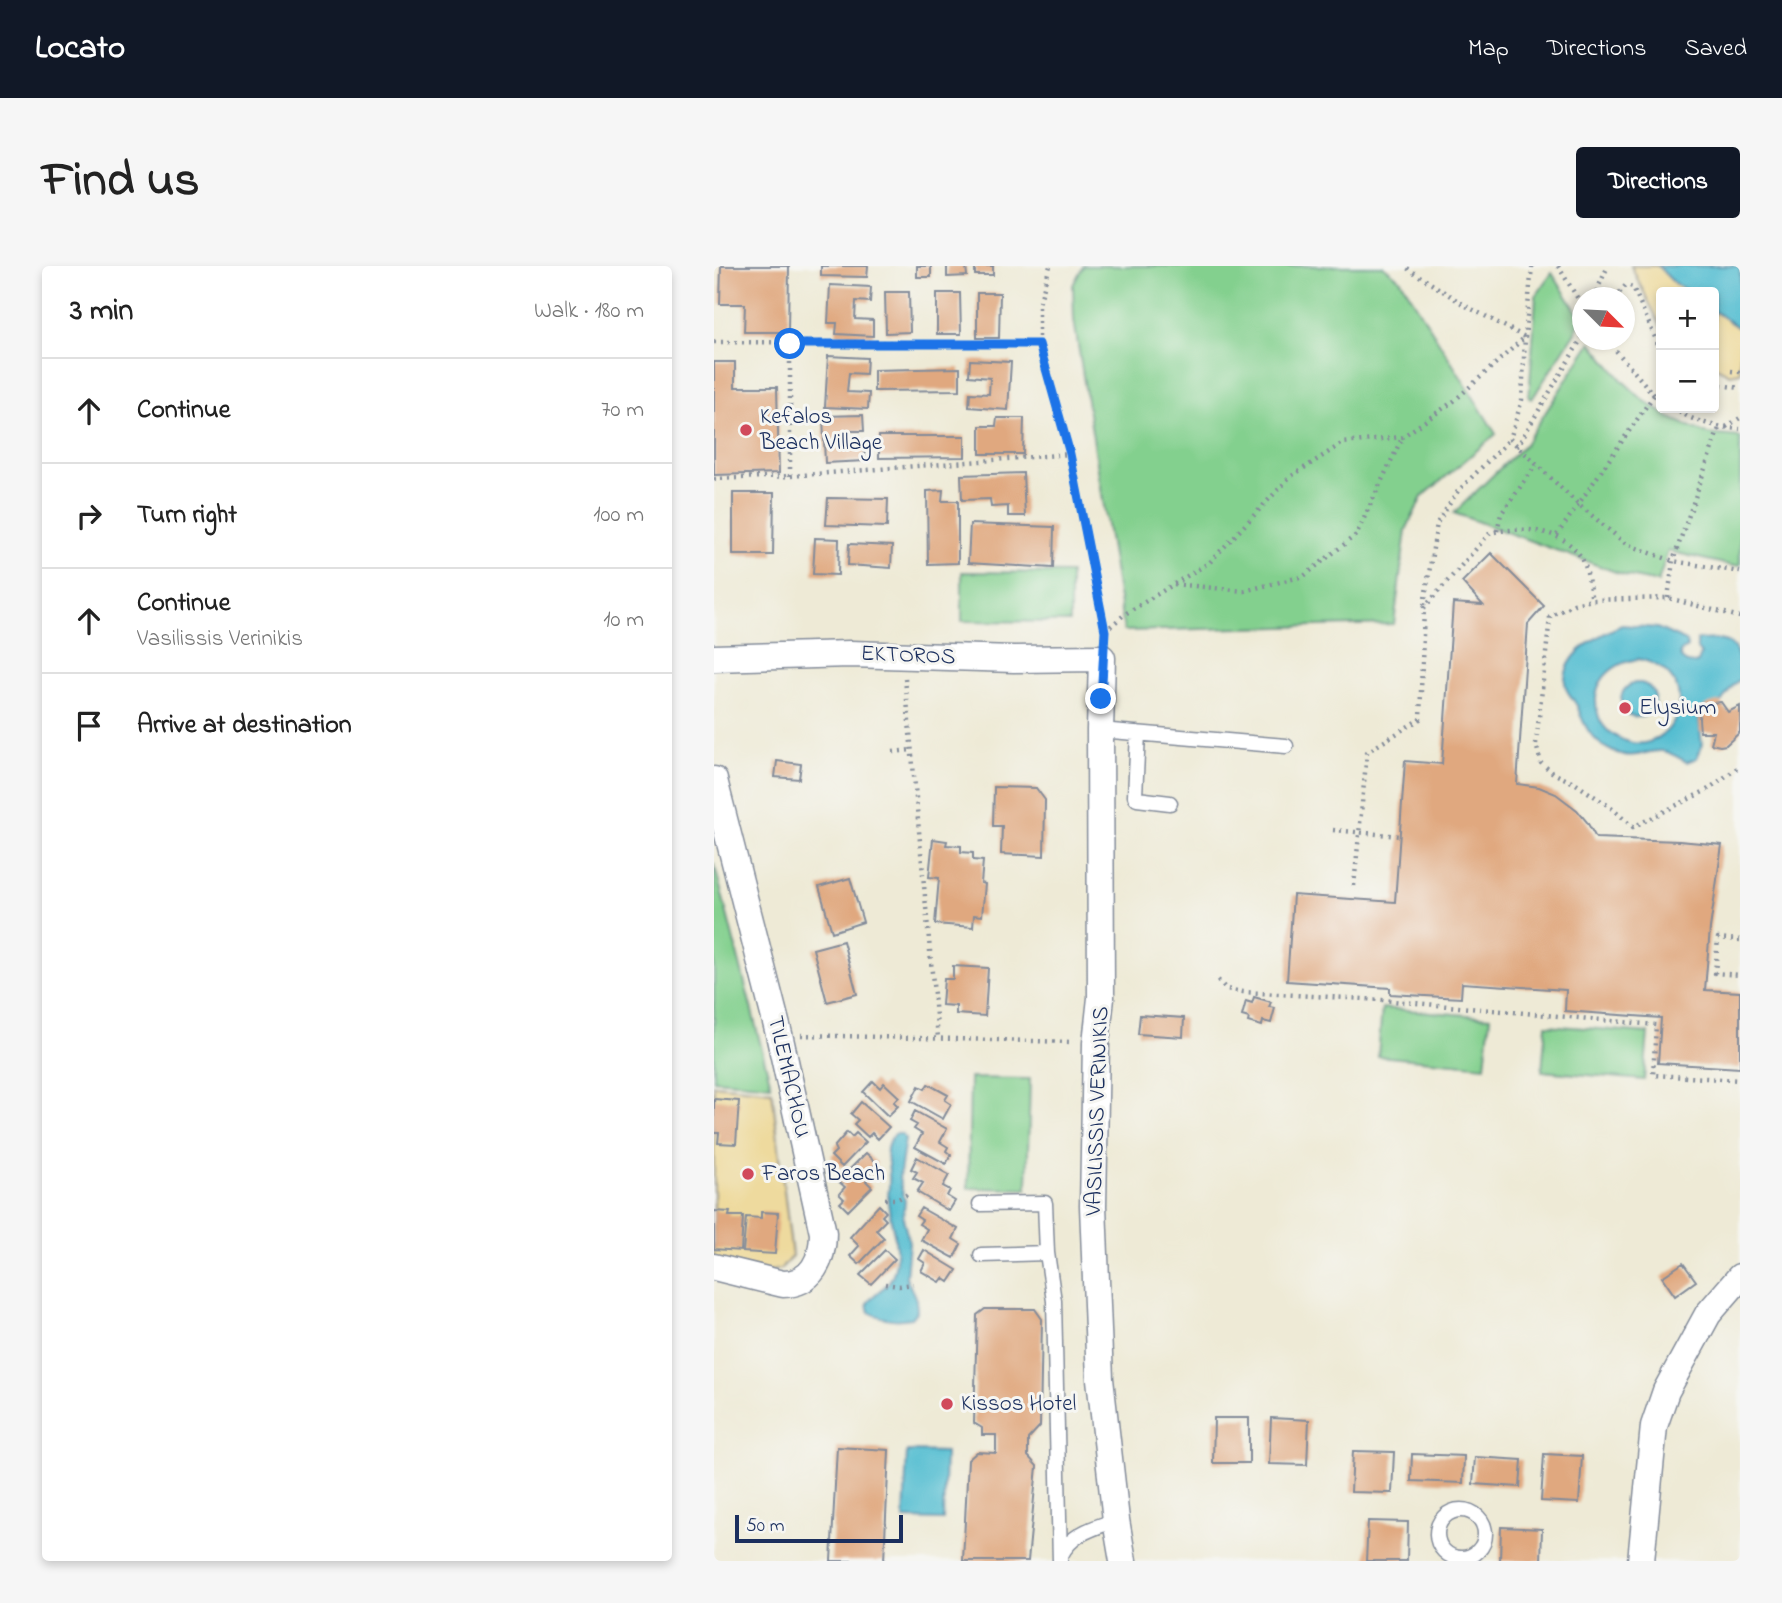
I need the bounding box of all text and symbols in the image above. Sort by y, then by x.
text: Locato [35,25,125,73]
text: Map [1468,32,1509,67]
text: Directions [1547,32,1646,67]
text: Saved [1684,32,1747,67]
text: Find us [42,146,199,218]
button: Directions [1576,147,1740,218]
north arrow [1572,287,1635,350]
map controls [1656,287,1719,413]
button: + [1656,287,1719,350]
text: 3 min [70,290,133,334]
text: Walk · 180 m [534,295,644,328]
route start [774,328,805,359]
button: − [1656,350,1719,413]
icon: ahead [70,392,108,430]
text: Continue [137,392,230,430]
text: 70 m [601,394,644,427]
place label: Kefalos Beach Village [759,401,883,461]
marker: Kefalos Beach Village [738,422,754,438]
icon: right [70,497,108,535]
text: Turn right [137,497,237,535]
text: 100 m [593,499,644,532]
text: Continue [137,585,230,623]
icon: ahead [70,602,108,640]
text: 10 m [603,604,644,637]
text: Vasilissis Verinikis [137,623,303,656]
street label: EKTOROS [860,638,956,674]
route end [1085,683,1116,714]
place label: Elysium [1639,692,1716,727]
marker: Elysium [1617,700,1633,716]
icon: arrive [70,707,108,745]
text: Arrive at destination [137,707,352,745]
street label: VASILISSIS VERINIKIS [1078,1006,1118,1217]
street label: TILEMACHOU [758,1012,818,1142]
place label: Faros Beach [761,1158,885,1191]
marker: Faros Beach [740,1166,756,1182]
place label: Kissos Hotel [961,1388,1076,1421]
marker: Kissos Hotel [939,1396,955,1412]
scale bar [735,1512,903,1544]
text: 50 m [746,1513,785,1540]

